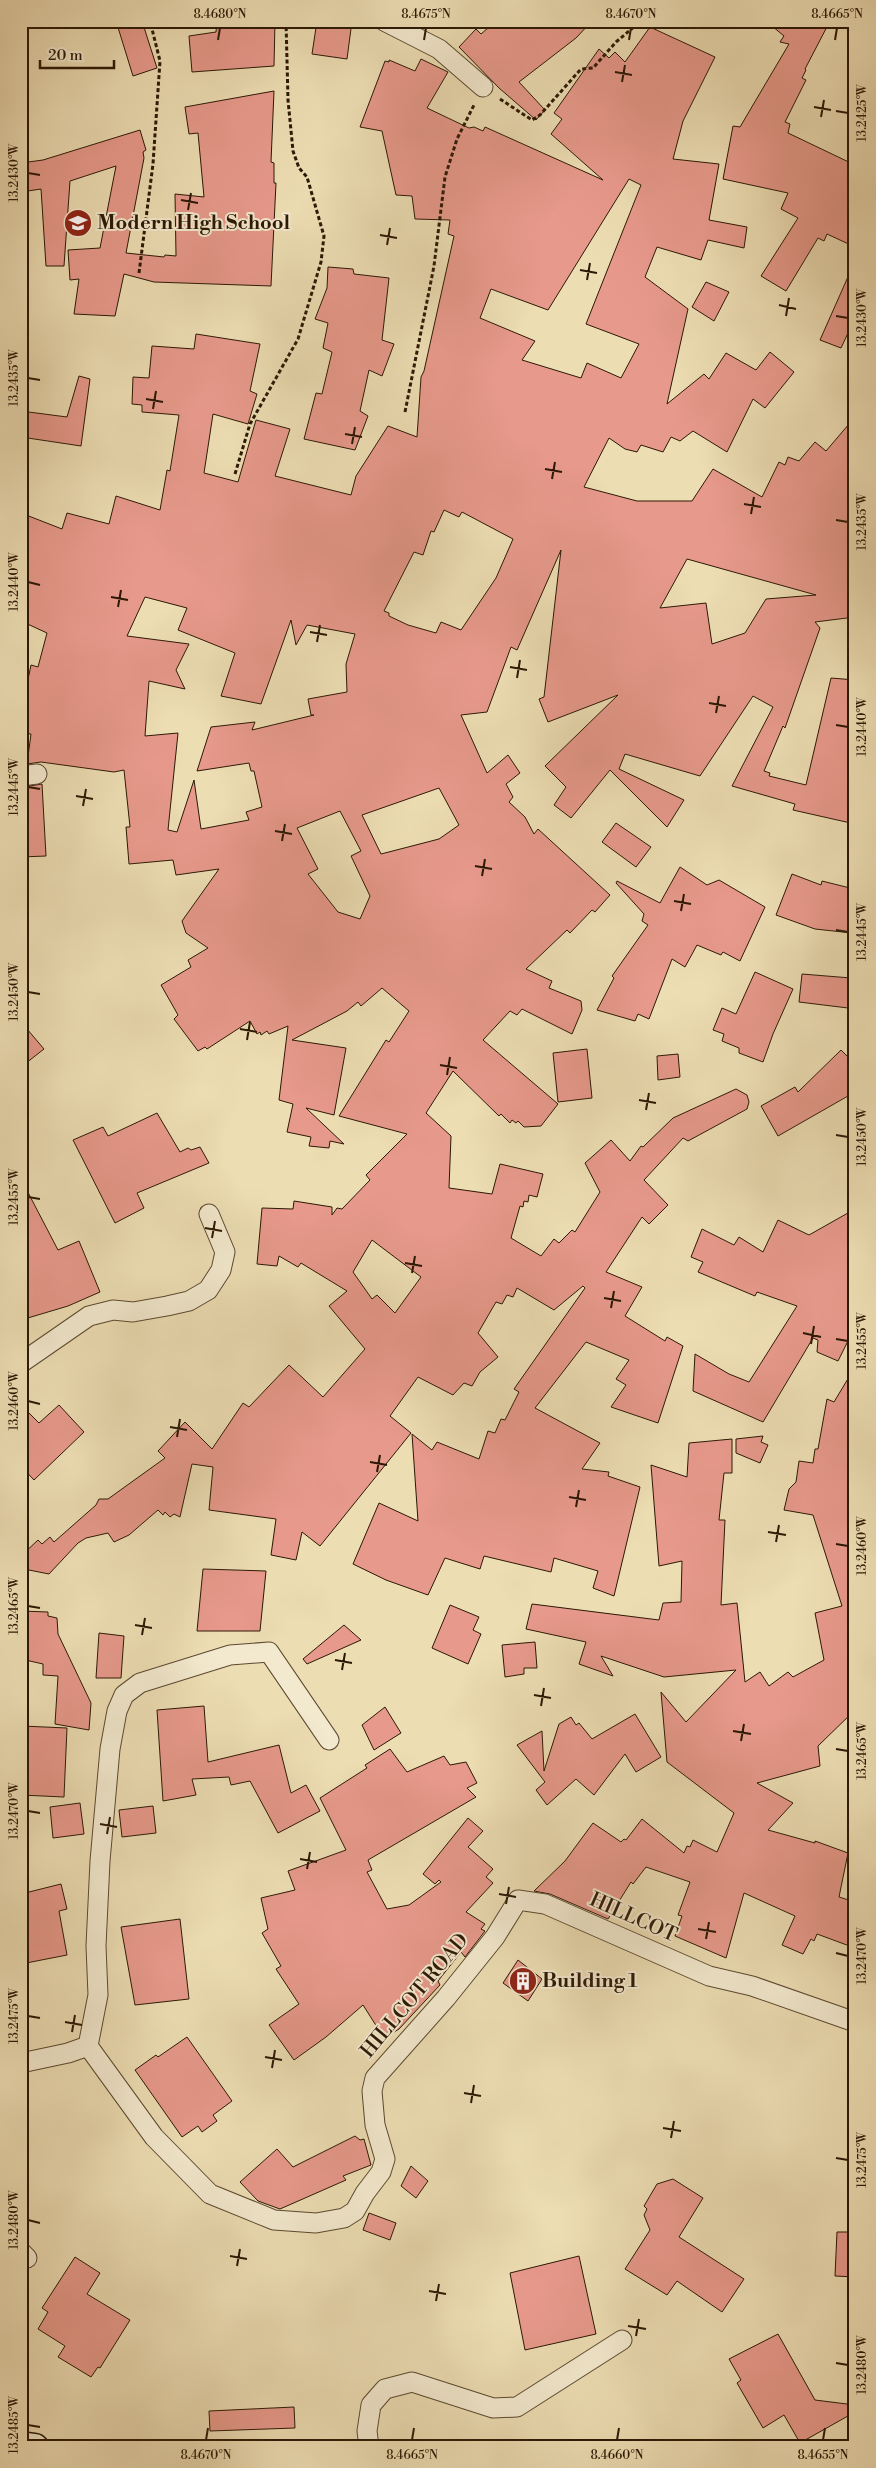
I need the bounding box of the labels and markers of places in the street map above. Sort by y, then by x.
school or university icon: Modern High School [63,208,93,238]
place label: Modern High School [97,211,291,236]
building icon: Building 1 [508,1966,538,1996]
place label: Building 1 [542,1969,638,1994]

